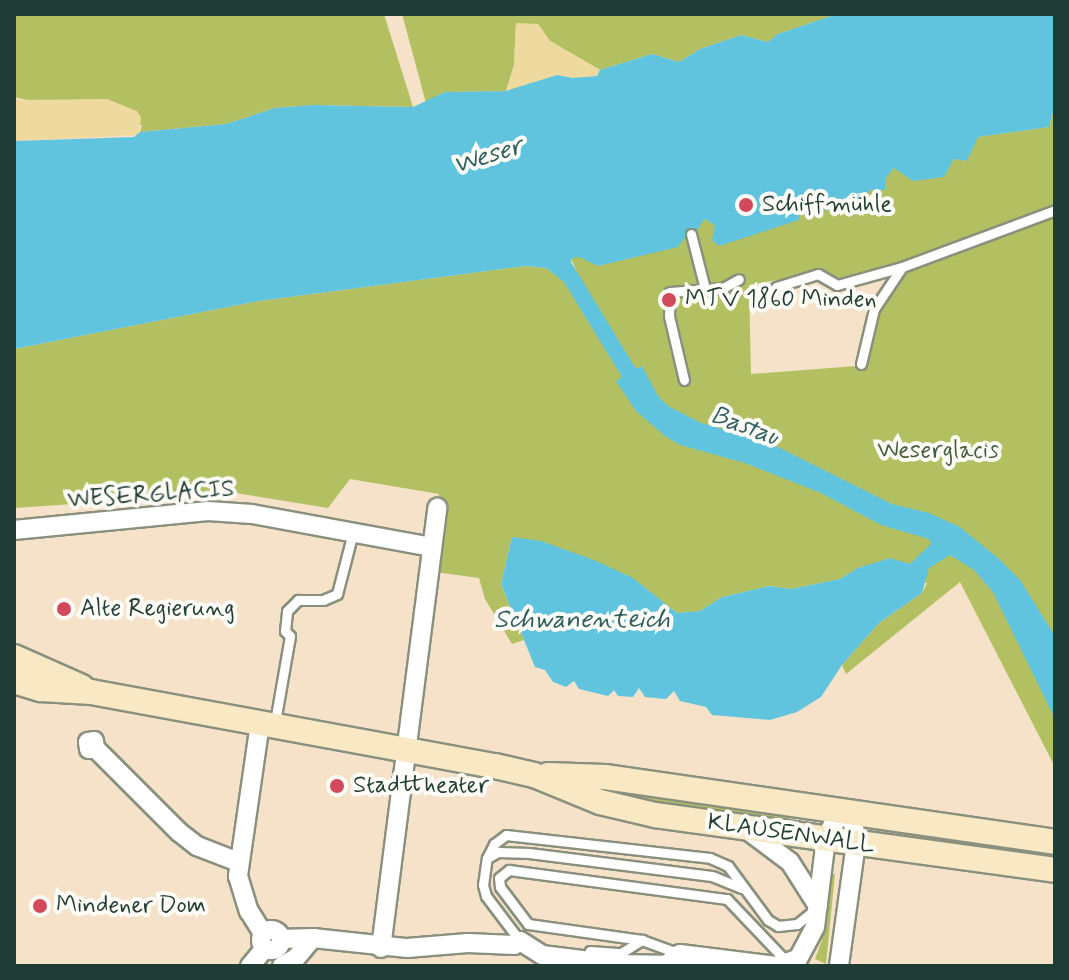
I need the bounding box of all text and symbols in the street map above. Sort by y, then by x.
water label: Weser [450,132,526,182]
place label: Schiffmühle [762,191,892,219]
marker: Schiffmühle [737,196,755,214]
place label: MTV 1860 Minden [685,286,877,314]
marker: MTV 1860 Minden [660,291,678,309]
water label: Bastau [706,400,782,454]
park label: Weserglacis [877,437,999,465]
street label: WESERGLACIS [67,475,235,515]
place label: Alte Regierung [80,595,228,623]
marker: Alte Regierung [55,600,73,618]
water label: Schwanenteich [494,605,670,637]
place label: Stadttheater [353,772,489,800]
marker: Stadttheater [328,777,346,795]
street label: KLAUSENWALL [706,808,876,860]
place label: Mindener Dom [56,892,209,920]
marker: Mindener Dom [31,897,49,915]

